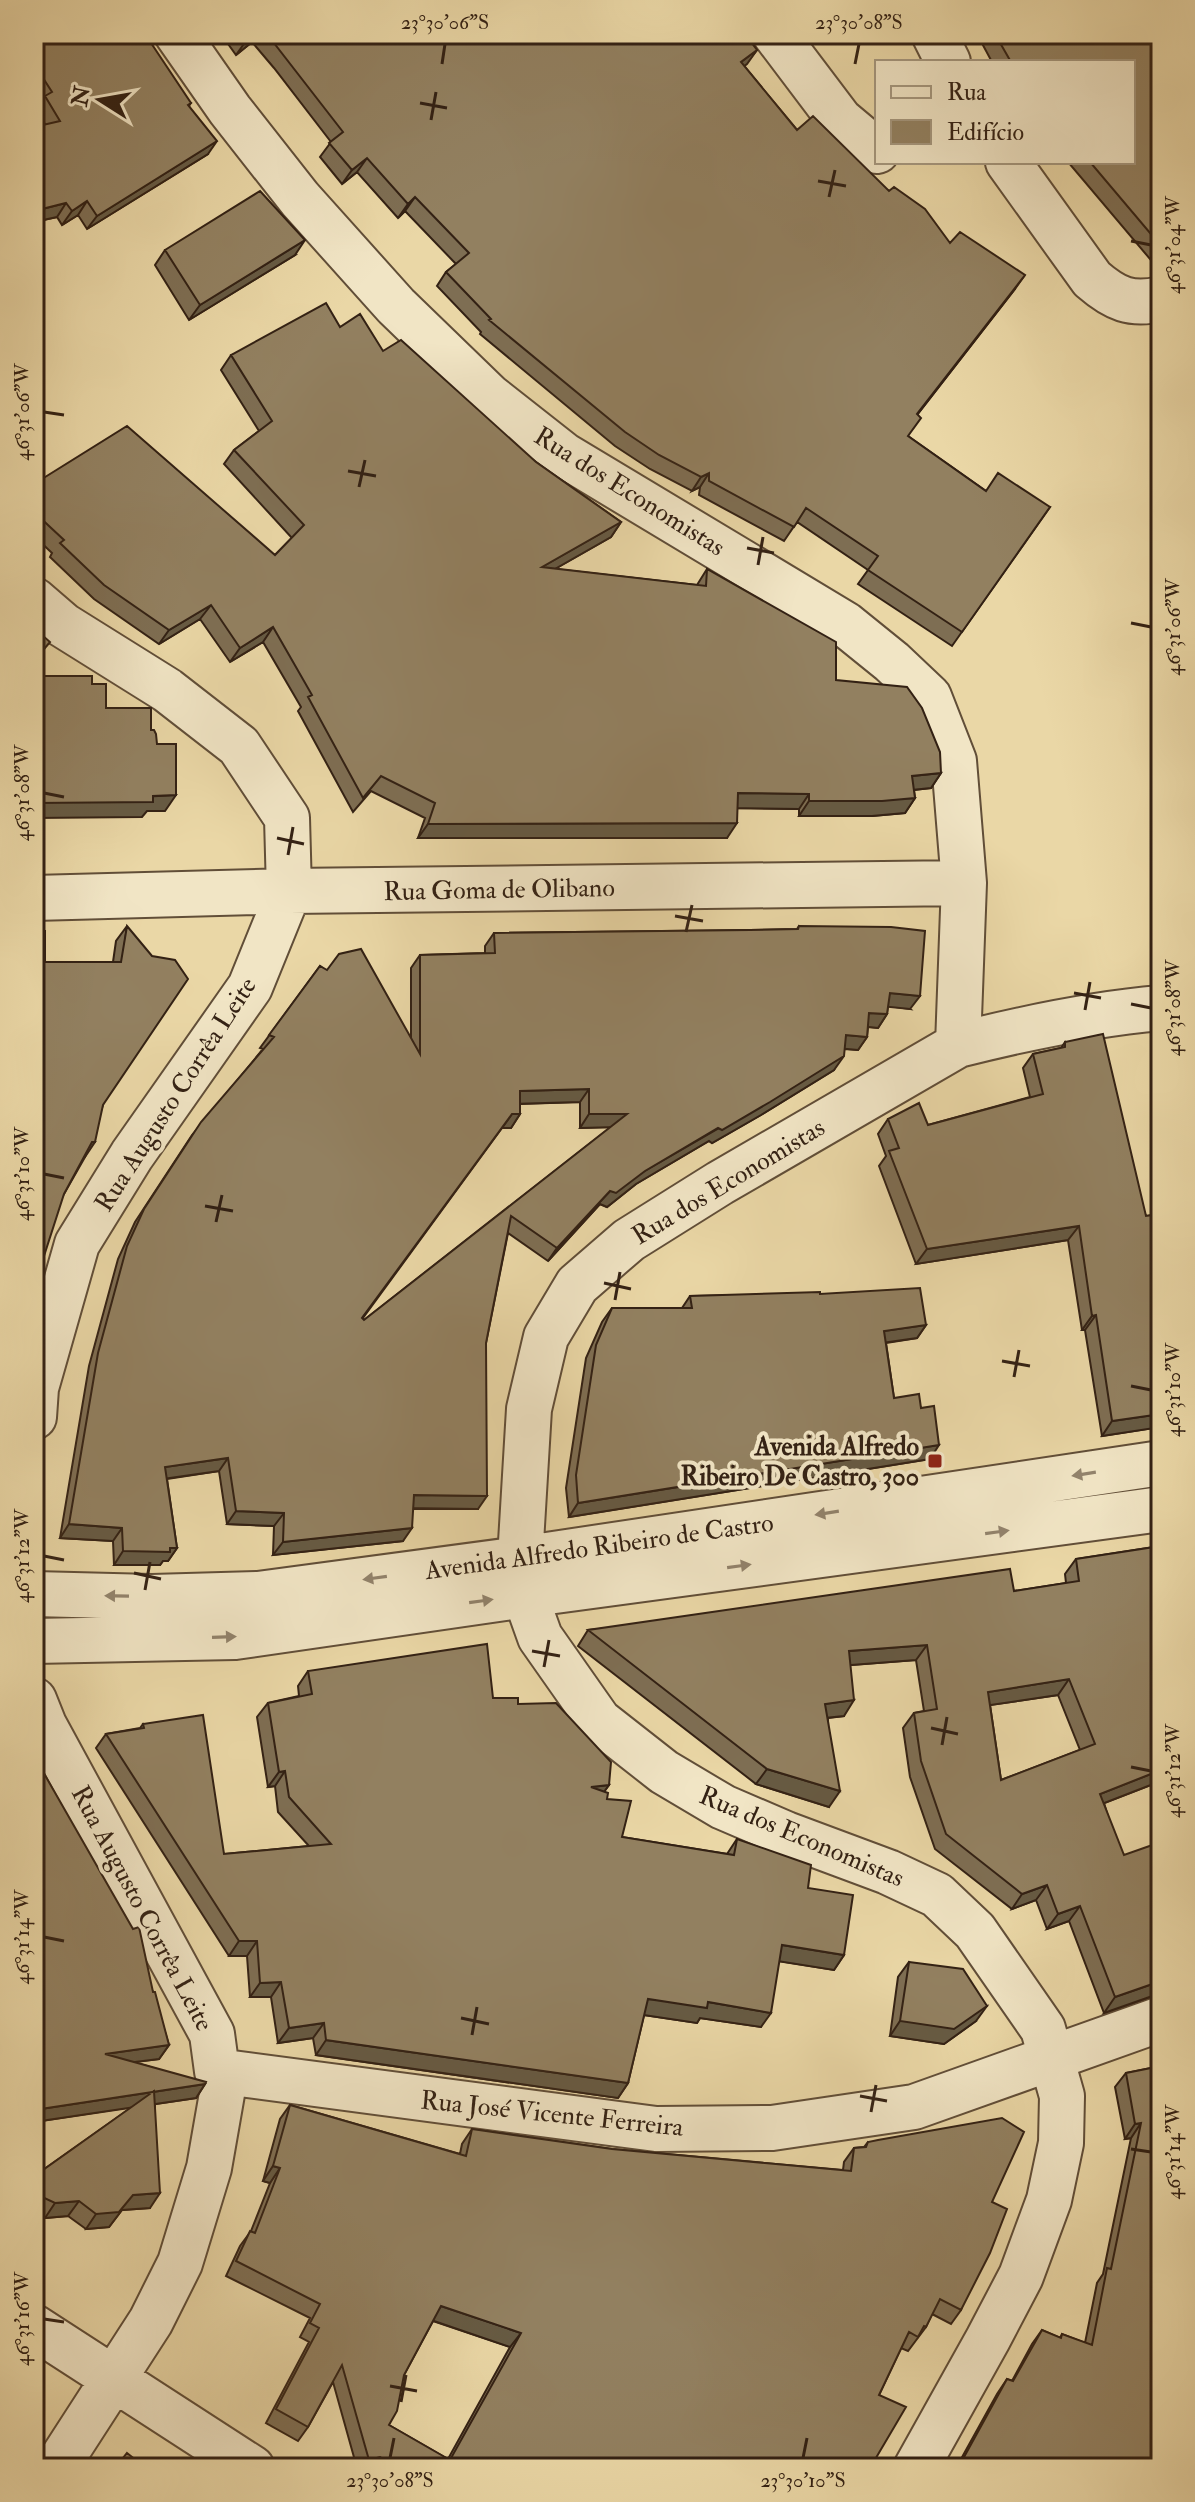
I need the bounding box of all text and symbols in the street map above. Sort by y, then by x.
text: 23°30'06"S [401,10,489,35]
text: 23°30'08"S [815,10,903,35]
north arrow [60,60,140,140]
legend [875,60,1135,164]
text: Rua [947,77,987,108]
text: N [66,84,97,110]
text: Edifício [947,117,1024,148]
text: 46°31'04"W [1161,195,1186,294]
text: 46°31'06"W [10,363,35,461]
street label: Rua dos Economistas [528,420,731,564]
text: 46°31'06"W [1161,578,1186,676]
text: 46°31'08"W [10,744,35,841]
street label: Rua Goma de Olibano [383,872,615,908]
text: 46°31'08"W [1161,959,1186,1056]
street label: Rua Augusto Corrêa Leite [88,971,264,1218]
street label: Rua dos Economistas [626,1112,831,1252]
text: 46°31'10"W [10,1126,35,1221]
text: 46°31'10"W [1161,1342,1186,1437]
place label: Avenida Alfredo Ribeiro De Castro, 300 [681,1431,919,1493]
marker: Avenida Alfredo Ribeiro De Castro, 300 [926,1452,944,1470]
one-way arrow [1071,1469,1096,1481]
street label: Avenida Alfredo Ribeiro de Castro [422,1507,775,1587]
one-way arrow [814,1507,839,1520]
text: 46°31'12"W [10,1508,35,1603]
one-way arrow [985,1525,1010,1538]
one-way arrow [727,1559,752,1572]
one-way arrow [363,1572,388,1585]
one-way arrow [104,1590,129,1602]
one-way arrow [469,1594,494,1607]
one-way arrow [212,1630,237,1643]
text: 46°31'12"W [1161,1723,1186,1818]
street label: Rua dos Economistas [694,1779,909,1895]
street label: Rua Augusto Corrêa Leite [64,1780,220,2037]
text: 46°31'14"W [10,1889,35,1984]
street label: Rua José Vicente Ferreira [419,2084,685,2144]
text: 46°31'14"W [1161,2104,1186,2199]
text: 46°31'16"W [10,2271,35,2366]
text: 23°30'08"S [346,2468,434,2493]
text: 23°30'10"S [760,2468,846,2493]

